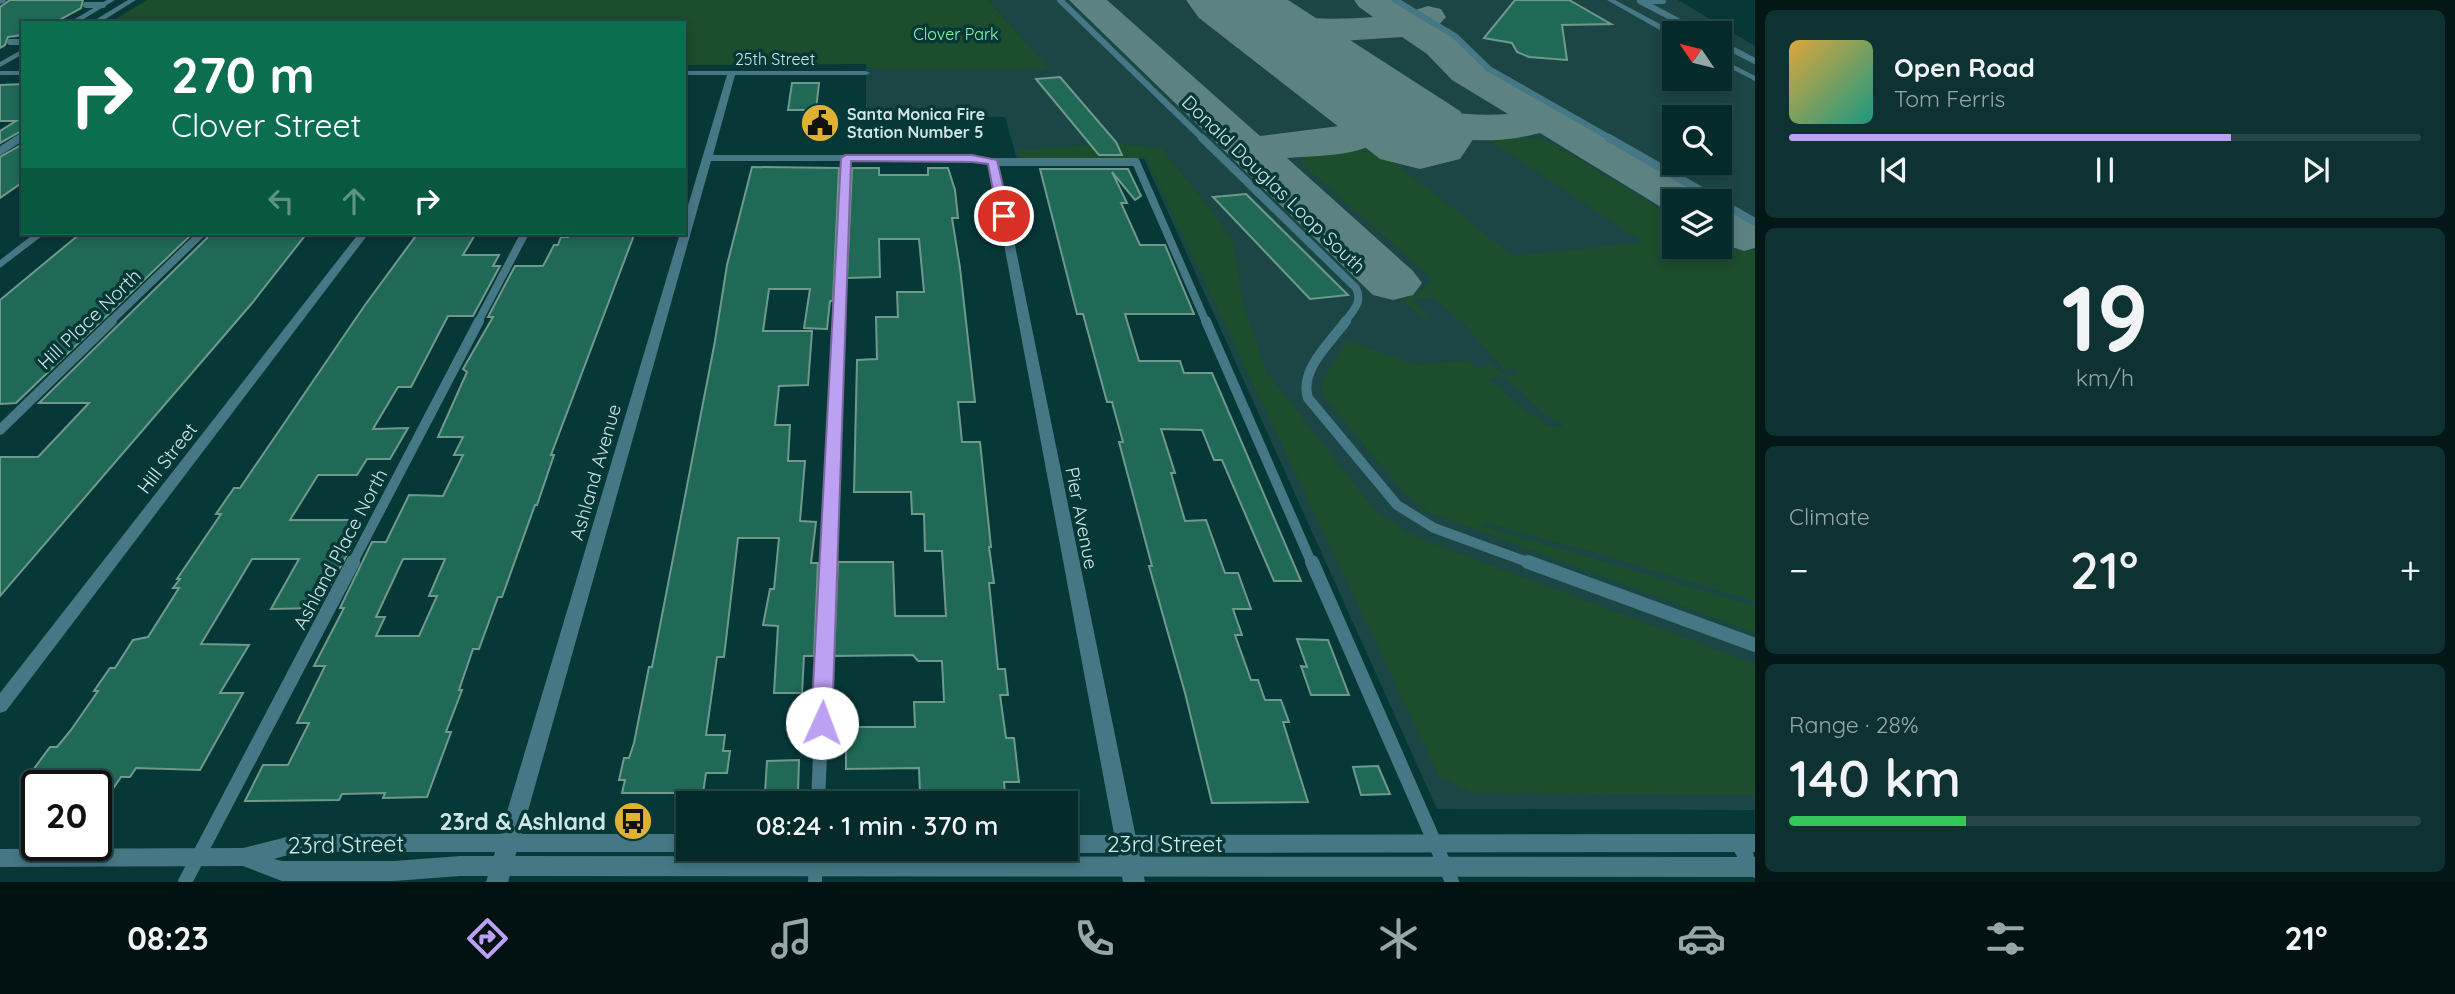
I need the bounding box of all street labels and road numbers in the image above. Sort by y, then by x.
street label: 25th Street [735,49,815,69]
street label: Donald Douglas Loop South [1177,90,1371,278]
street label: Hill Place North [32,264,146,374]
street label: Ashland Avenue [564,401,626,543]
street label: Hill Street [132,418,202,498]
street label: Ashland Place North [288,465,392,633]
street label: Pier Avenue [1060,465,1104,571]
street label: 23rd Street [288,828,405,860]
street label: 23rd Street [1107,829,1223,858]

